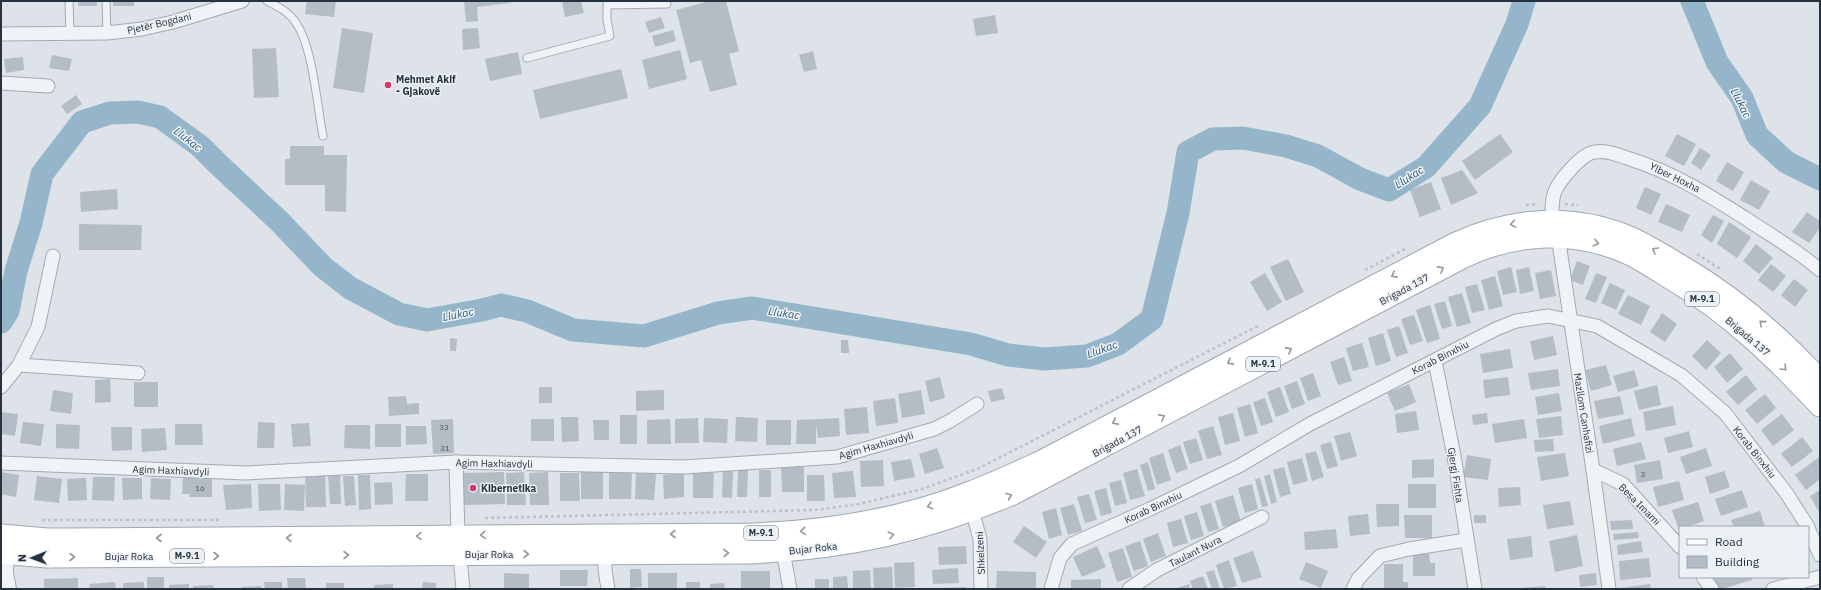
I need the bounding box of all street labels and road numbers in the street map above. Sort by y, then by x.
street label: Pjetër Bogdani [126,10,193,37]
street label: Ylber Hoxha [1647,160,1703,196]
street label: Brigada 137 [1377,271,1431,308]
road number: M-9.1 [1685,292,1719,306]
street label: Brigada 137 [1723,314,1773,359]
street label: Korab Binxhiu [1409,337,1471,377]
road number: M-9.1 [1246,357,1280,371]
street label: Mazllom Canhafizi [1571,372,1596,454]
street label: Brigada 137 [1090,423,1144,460]
street label: Korab Binxhiu [1730,424,1779,481]
street label: Agim Haxhiavdyli [837,429,915,462]
street label: Gjergj Fishta [1445,446,1466,504]
street label: Agim Haxhiavdyli [455,456,533,471]
street label: Agim Haxhiavdyli [132,463,210,478]
street label: Besa Imami [1616,481,1663,528]
street label: Korab Binxhiu [1122,488,1184,527]
road number: M-9.1 [744,526,778,540]
street label: Shkelzeni [973,531,988,575]
street label: Taulant Nura [1167,532,1224,570]
street label: Bujar Roka [788,539,838,557]
street label: Bujar Roka [465,548,514,561]
road number: M-9.1 [170,549,204,563]
street label: Bujar Roka [105,550,154,563]

